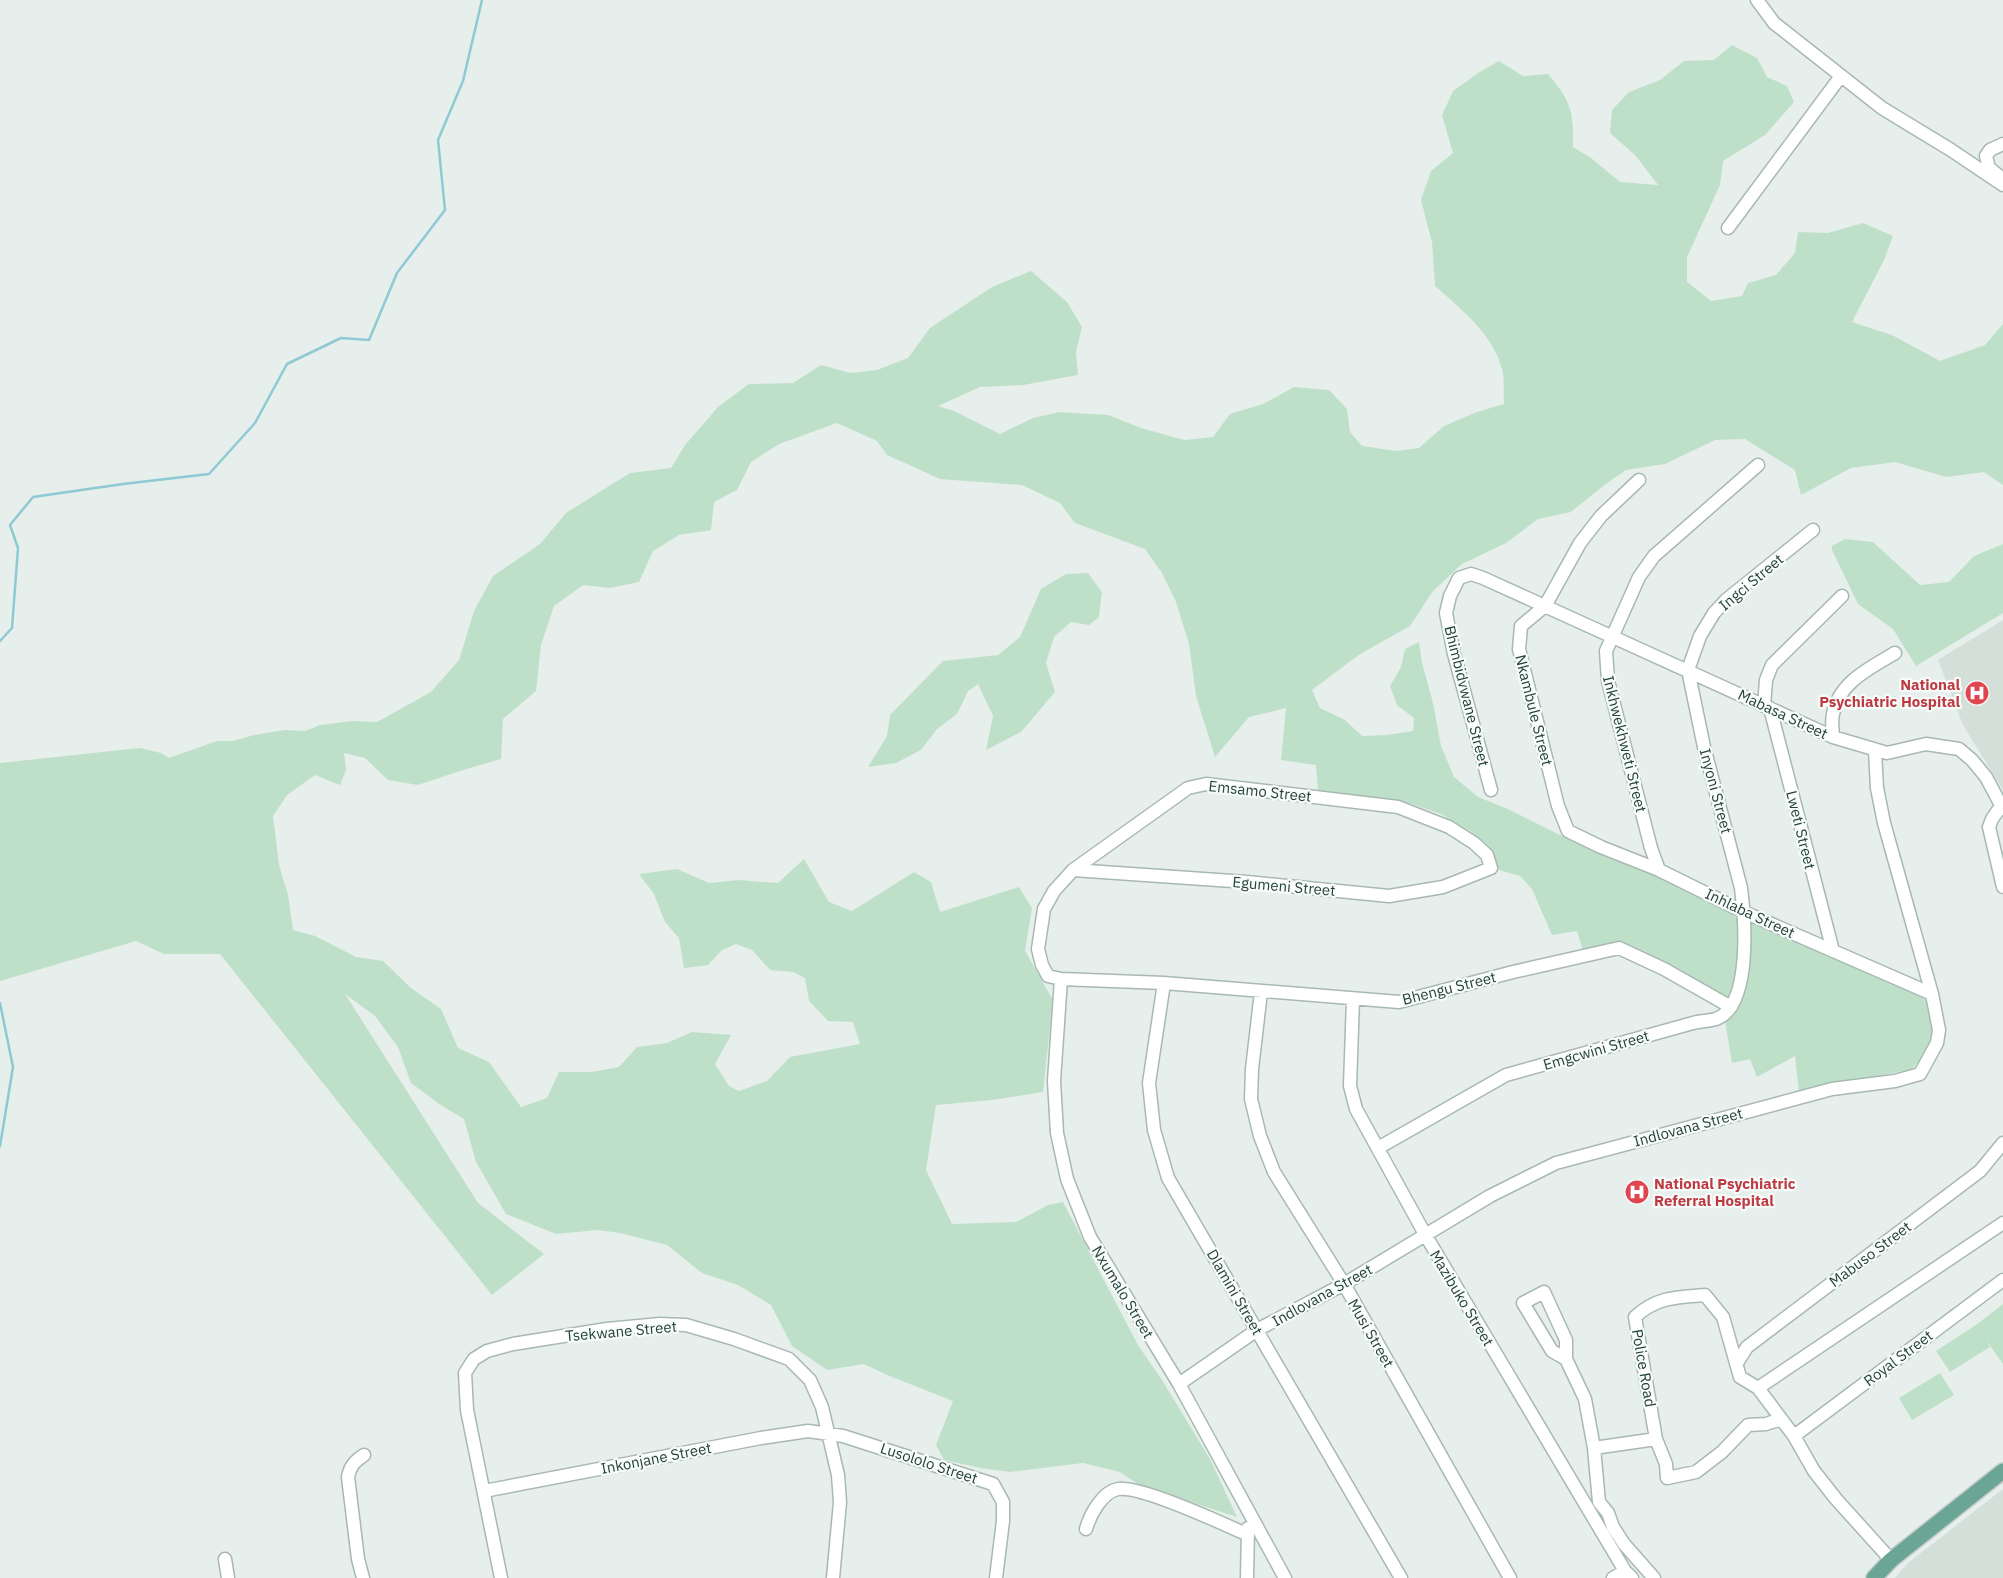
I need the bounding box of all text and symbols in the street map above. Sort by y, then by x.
street label: Ingci Street [1715,550,1787,614]
street label: Bhimbidvwane Street [1440,624,1494,768]
street label: Nkambule Street [1511,653,1557,767]
street label: Inkhwekhweti Street [1599,674,1651,814]
place label: National Psychiatric Hospital [1819,675,1960,711]
hospital icon: National Psychiatric Hospital [1964,680,1990,706]
street label: Mabasa Street [1735,685,1831,743]
street label: Inyoni Street [1696,746,1736,836]
street label: Emsamo Street [1208,776,1312,806]
street label: Lweti Street [1782,789,1820,871]
street label: Egumeni Street [1232,872,1336,900]
street label: Inhlaba Street [1702,884,1798,942]
street label: Bhengu Street [1400,967,1498,1009]
street label: Emgcwini Street [1541,1026,1651,1074]
street label: Indlovana Street [1631,1103,1745,1151]
place label: National Psychiatric Referral Hospital [1654,1174,1796,1210]
hospital icon: National Psychiatric Referral Hospital [1624,1179,1650,1205]
street label: Mabuso Street [1825,1217,1915,1291]
street label: Nxumalo Street [1088,1242,1158,1342]
street label: Dlamini Street [1203,1246,1267,1338]
street label: Mazibuko Street [1426,1246,1498,1350]
street label: Indlovana Street [1268,1260,1376,1330]
street label: Musi Street [1344,1295,1398,1371]
street label: Tsekwane Street [564,1317,678,1345]
street label: Royal Street [1860,1326,1936,1390]
street label: Police Road [1628,1328,1660,1408]
street label: Inkonjane Street [599,1438,713,1478]
street label: Lusololo Street [878,1438,980,1488]

